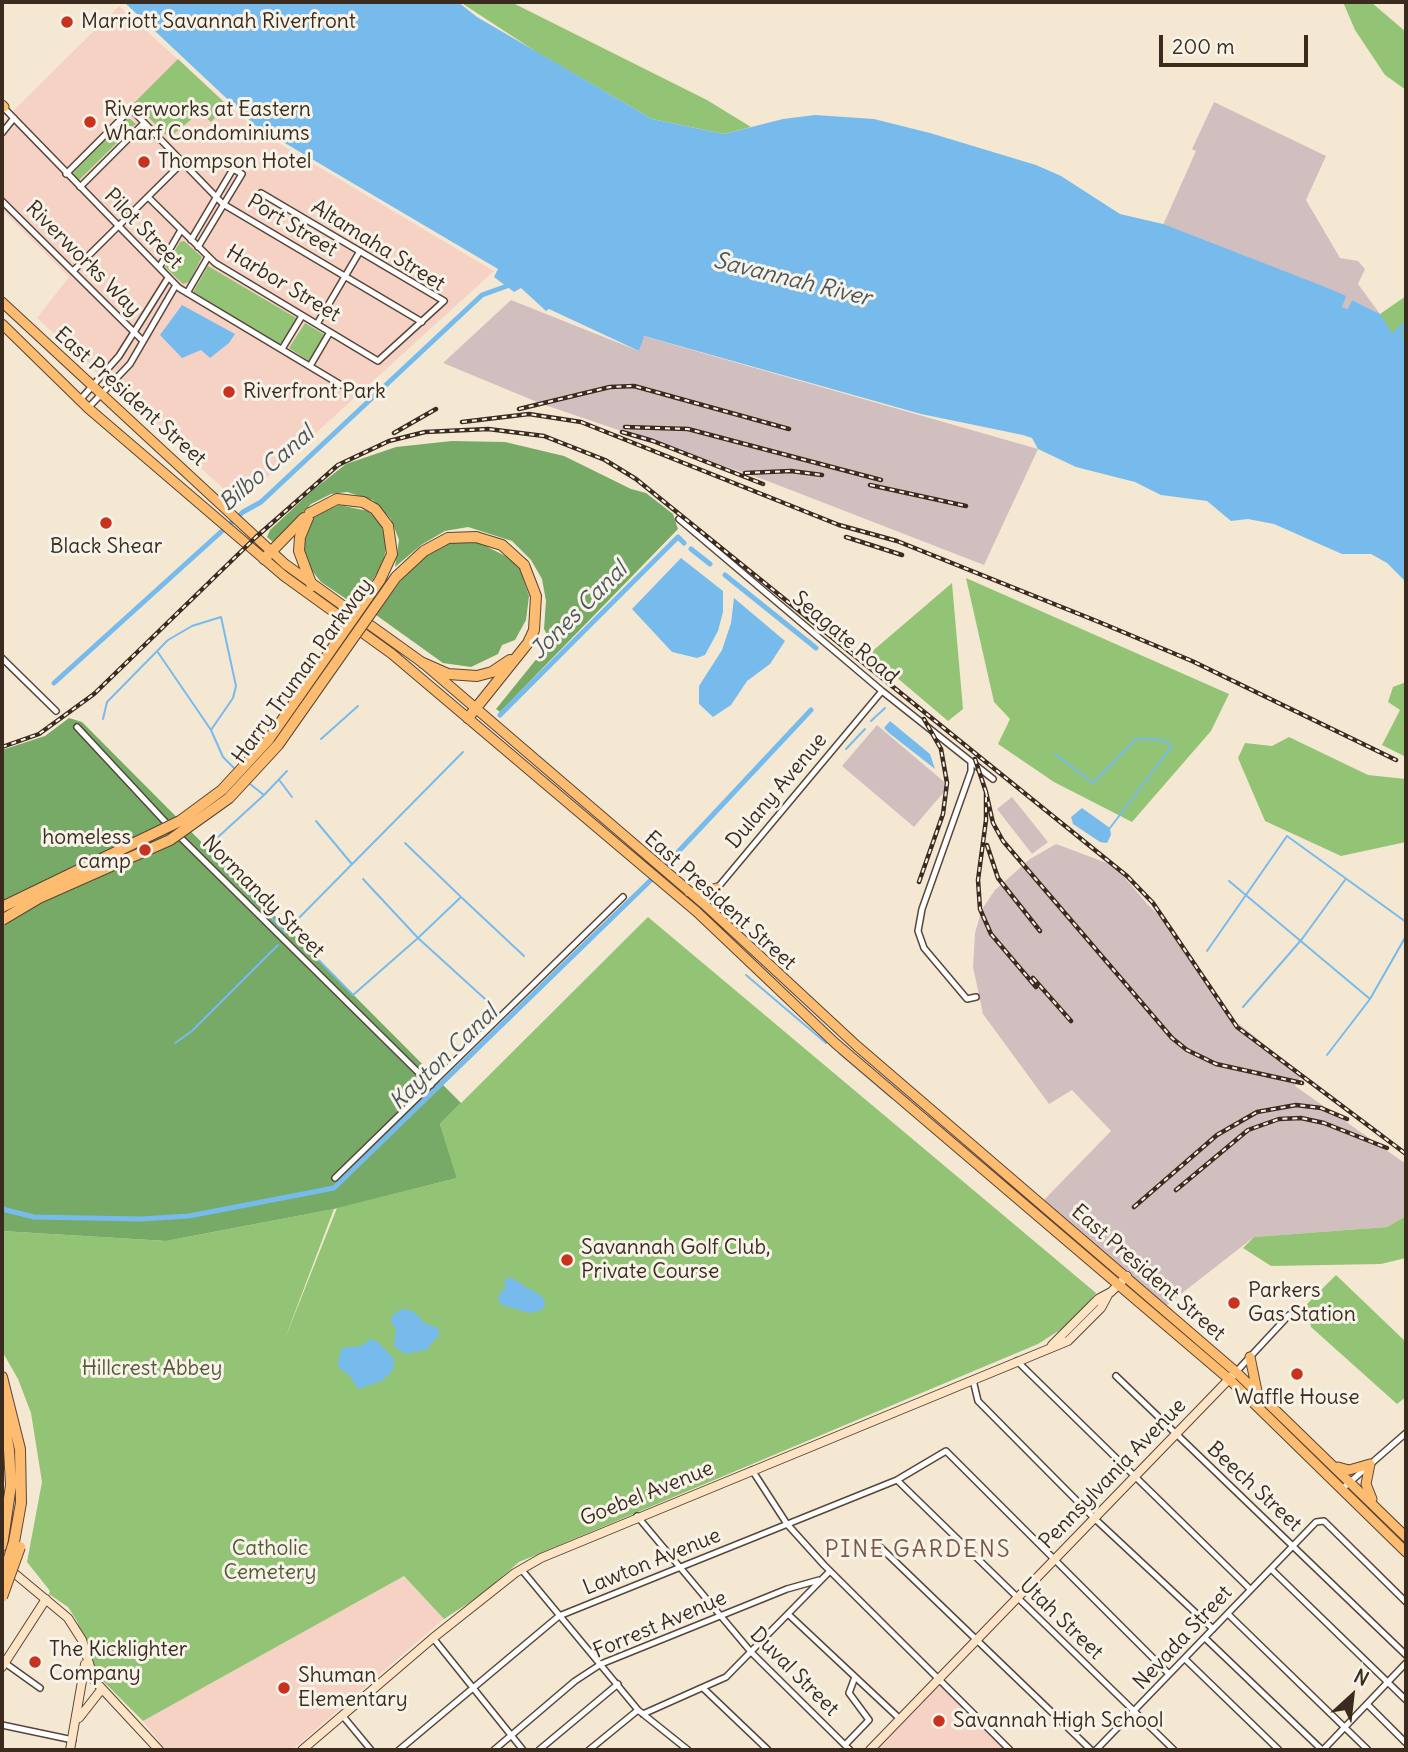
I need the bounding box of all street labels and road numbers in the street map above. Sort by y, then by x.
street label: Pilot Street [99,184,187,274]
street label: Port Street [242,189,342,263]
street label: Altamaha Street [307,195,449,297]
street label: Riverworks Way [20,196,146,322]
street label: Harbor Street [221,240,345,328]
street label: East President Street [49,322,211,472]
street label: Harry Truman Parkway [227,573,379,769]
street label: Seagate Road [787,586,903,690]
street label: Dulany Avenue [721,728,833,854]
street label: East President Street [639,826,801,976]
street label: Normandy Street [197,831,329,963]
street label: East President Street [1066,1199,1230,1347]
street label: Pennsylvania Avenue [1034,1393,1192,1555]
street label: Beech Street [1201,1437,1307,1537]
street label: Goebel Avenue [577,1456,717,1532]
street label: Lawton Avenue [580,1523,724,1601]
street label: Utah Street [1014,1573,1108,1665]
street label: Nevada Street [1128,1581,1238,1695]
street label: Forrest Avenue [589,1586,731,1664]
street label: Duval Street [744,1622,844,1722]

